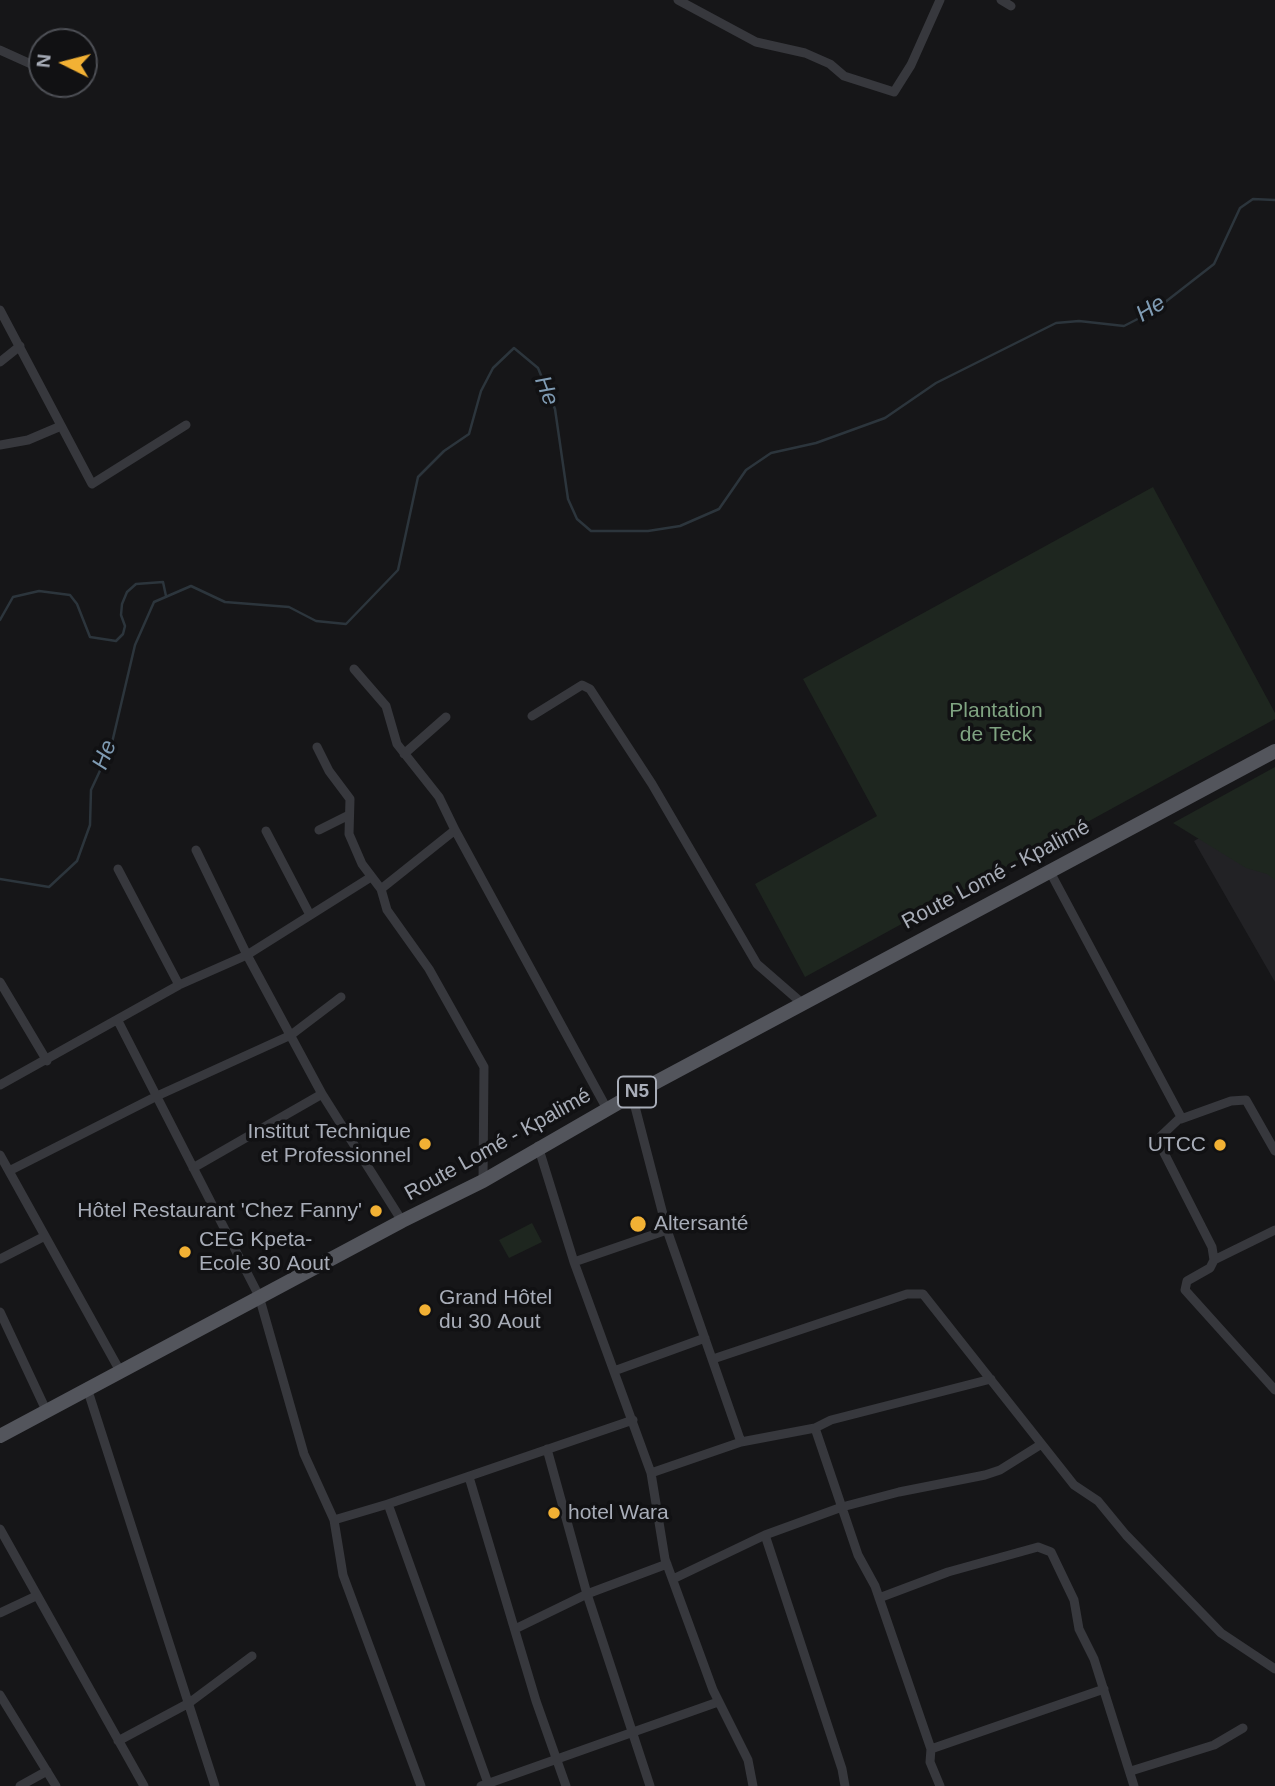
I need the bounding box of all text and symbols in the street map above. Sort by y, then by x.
north arrow [28,28,98,98]
text: N [32,53,55,69]
water label: He [1131,290,1171,328]
water label: He [528,372,564,410]
park label: Plantation de Teck [949,698,1043,748]
water label: He [87,736,123,774]
street label: Route Lomé - Kpalimé [898,815,1094,935]
road number: N5 [618,1076,656,1108]
street label: Route Lomé - Kpalimé [401,1083,595,1207]
place label: Institut Technique et Professionnel [248,1119,411,1169]
place label: UTCC [1148,1132,1206,1158]
marker: Institut Technique et Professionnel [417,1136,433,1152]
marker: UTCC [1212,1137,1228,1153]
place label: Hôtel Restaurant 'Chez Fanny' [77,1198,362,1224]
marker: Hôtel Restaurant 'Chez Fanny' [368,1203,384,1219]
place label: Altersanté [654,1211,749,1237]
marker: Altersanté [628,1214,648,1234]
place label: CEG Kpeta- Ecole 30 Aout [199,1227,330,1277]
marker: CEG Kpeta- Ecole 30 Aout [177,1244,193,1260]
place label: Grand Hôtel du 30 Aout [439,1285,552,1335]
marker: Grand Hôtel du 30 Aout [417,1302,433,1318]
place label: hotel Wara [568,1500,669,1526]
marker: hotel Wara [546,1505,562,1521]

